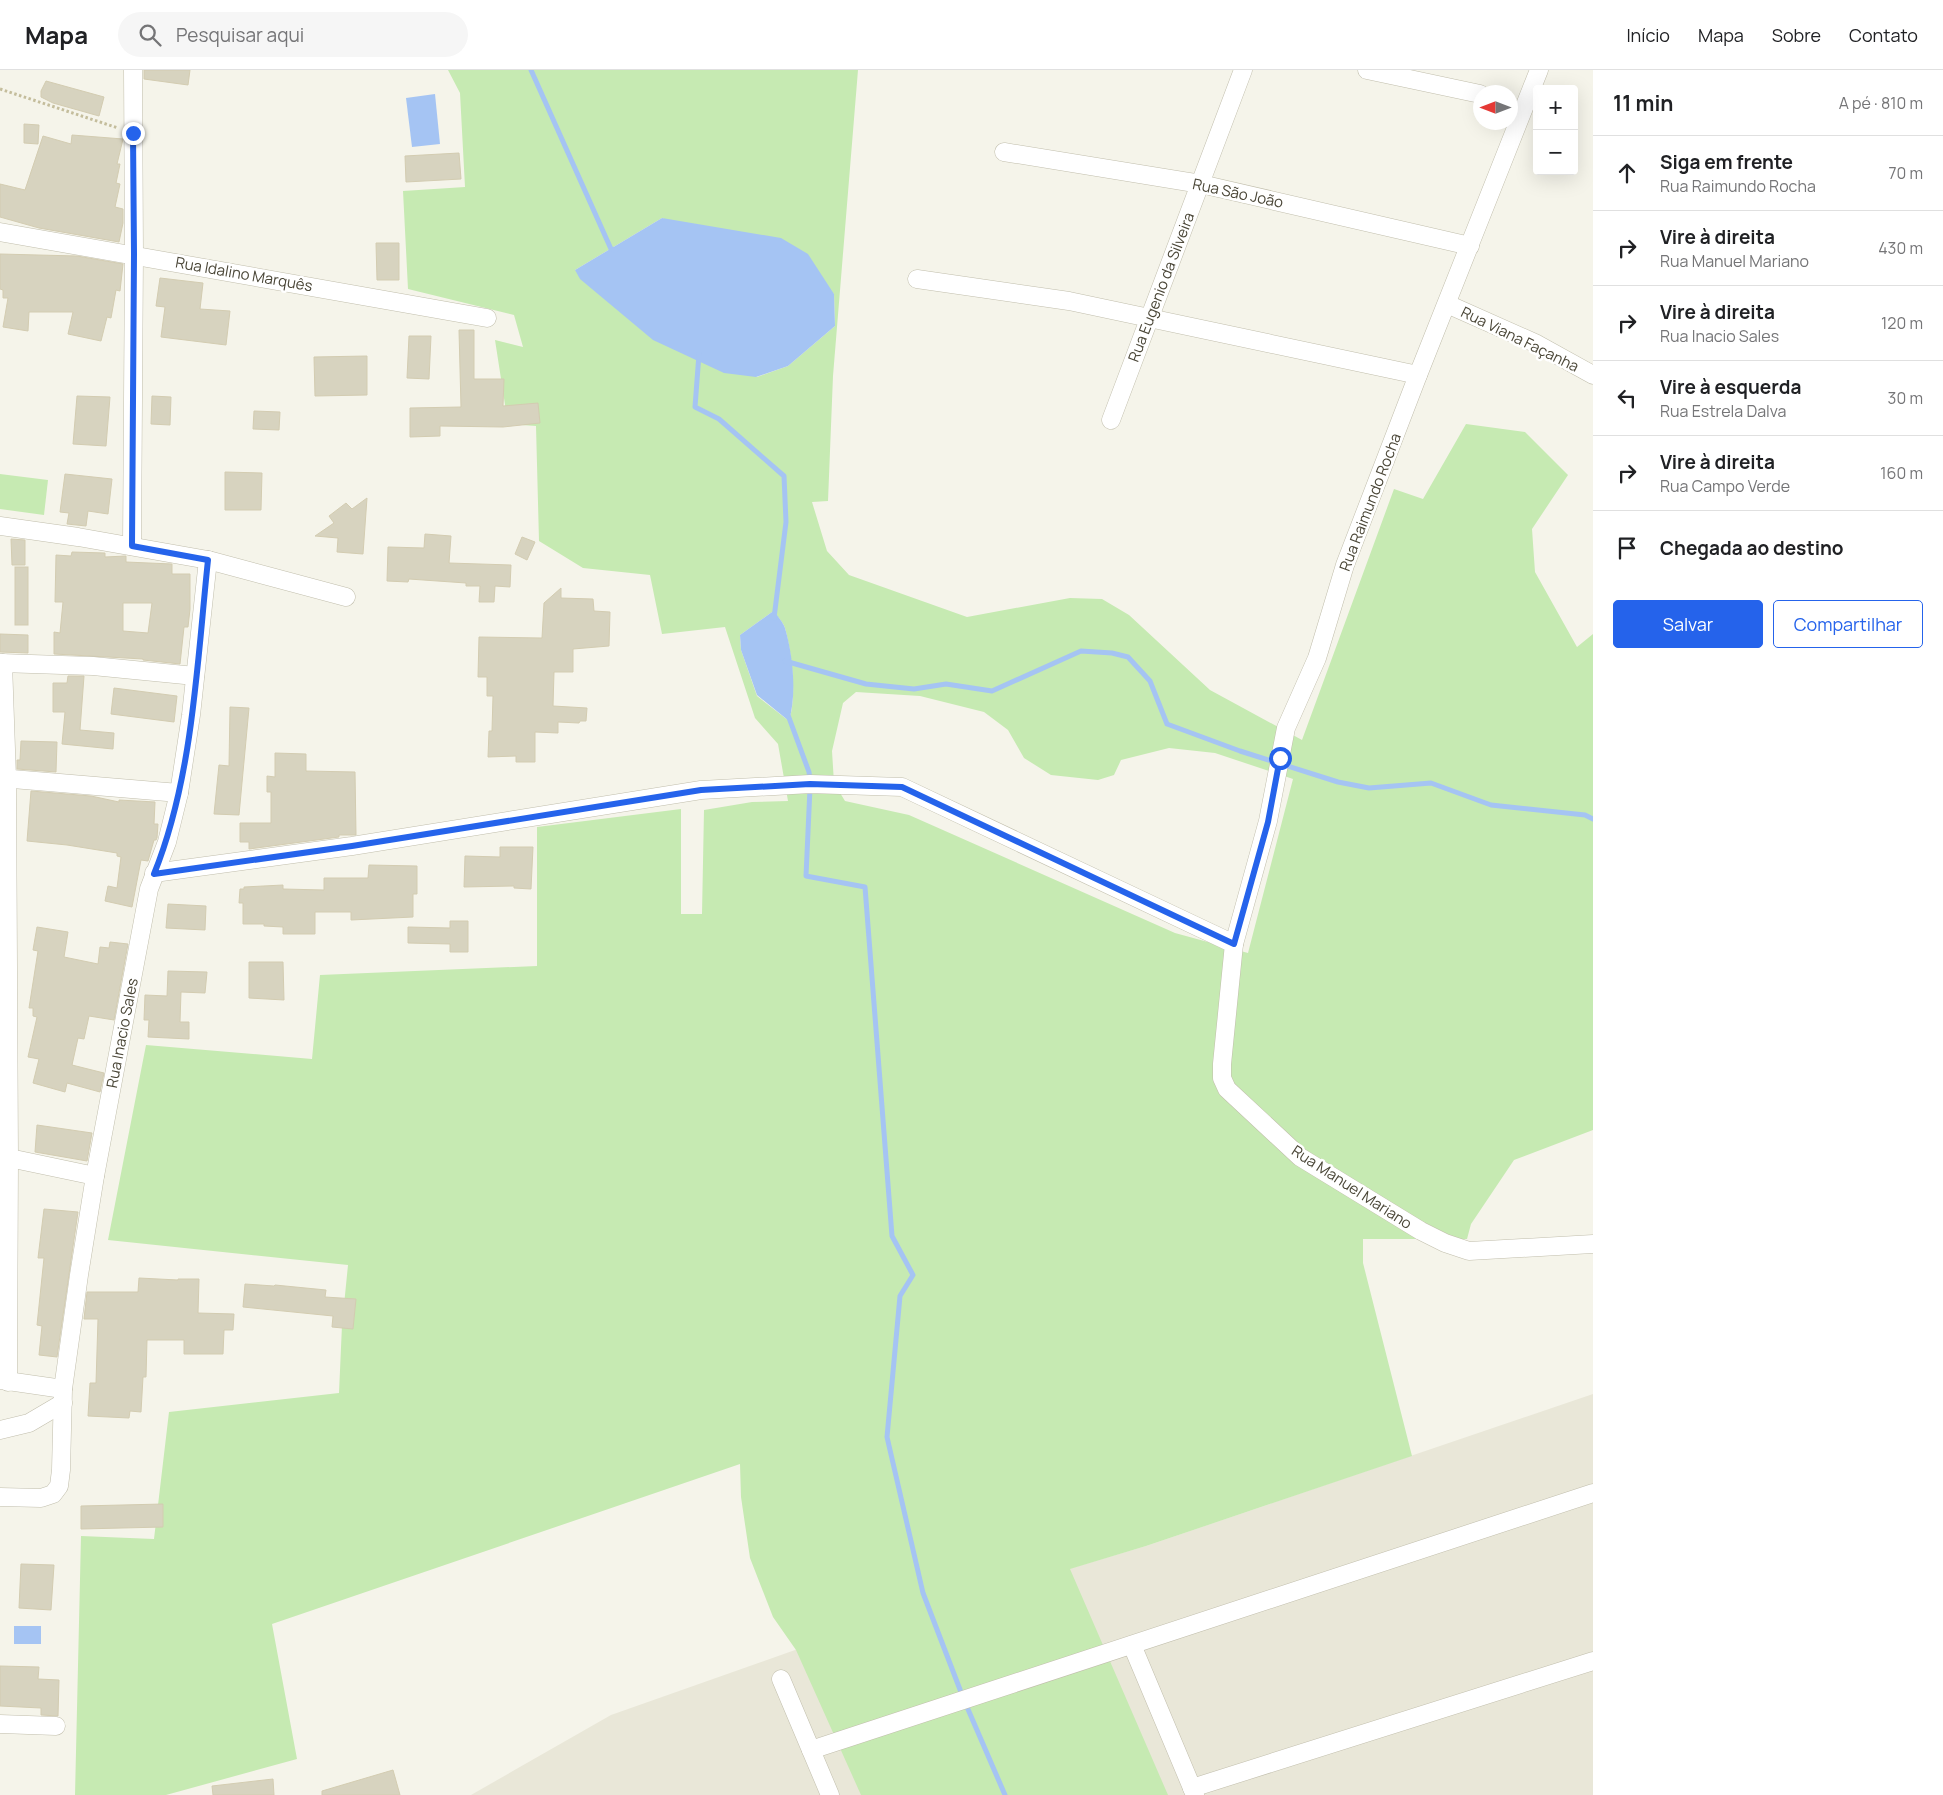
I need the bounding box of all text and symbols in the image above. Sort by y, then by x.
search box [118,12,468,57]
text: Mapa [25,18,88,51]
icon: search [136,21,164,49]
text: Pesquisar aqui [176,22,304,48]
text: Início [1626,23,1670,47]
text: Mapa [1698,23,1744,47]
text: Sobre [1772,23,1821,47]
text: Contato [1849,23,1918,47]
north arrow [1473,85,1518,130]
map controls [1533,85,1578,175]
button: + [1533,85,1578,130]
text: 11 min [1613,89,1674,117]
text: A pé · 810 m [1839,92,1923,114]
route end [122,122,145,145]
button: − [1533,130,1578,175]
text: Siga em frente [1660,149,1793,175]
icon: ahead [1613,159,1641,187]
text: 70 m [1888,162,1923,184]
street label: Rua São João [1191,173,1285,213]
text: Rua Raimundo Rocha [1660,175,1816,197]
street label: Rua Eugenio da Silveira [1123,209,1199,365]
text: Vire à direita [1660,224,1775,250]
icon: right [1613,234,1641,262]
text: 430 m [1878,237,1923,259]
text: Rua Manuel Mariano [1660,250,1809,272]
street label: Rua Idalino Marquês [174,252,314,296]
text: Vire à direita [1660,299,1775,325]
street label: Rua Viana Façanha [1457,301,1583,377]
icon: right [1613,309,1641,337]
text: 120 m [1881,312,1923,334]
text: Rua Inacio Sales [1660,325,1779,347]
text: Vire à esquerda [1660,374,1801,400]
icon: left [1613,384,1641,412]
text: 30 m [1888,387,1923,409]
text: Rua Estrela Dalva [1660,400,1786,422]
street label: Rua Raimundo Rocha [1334,430,1406,574]
text: Vire à direita [1660,449,1775,475]
icon: right [1613,459,1641,487]
text: 160 m [1880,462,1923,484]
text: Rua Campo Verde [1660,475,1790,497]
icon: arrive [1613,534,1641,562]
text: Chegada ao destino [1660,535,1843,561]
button: Salvar [1613,600,1763,648]
button: Compartilhar [1773,600,1923,648]
route start [1269,747,1292,770]
street label: Rua Inacio Sales [101,976,143,1090]
street label: Rua Manuel Mariano [1288,1140,1416,1234]

